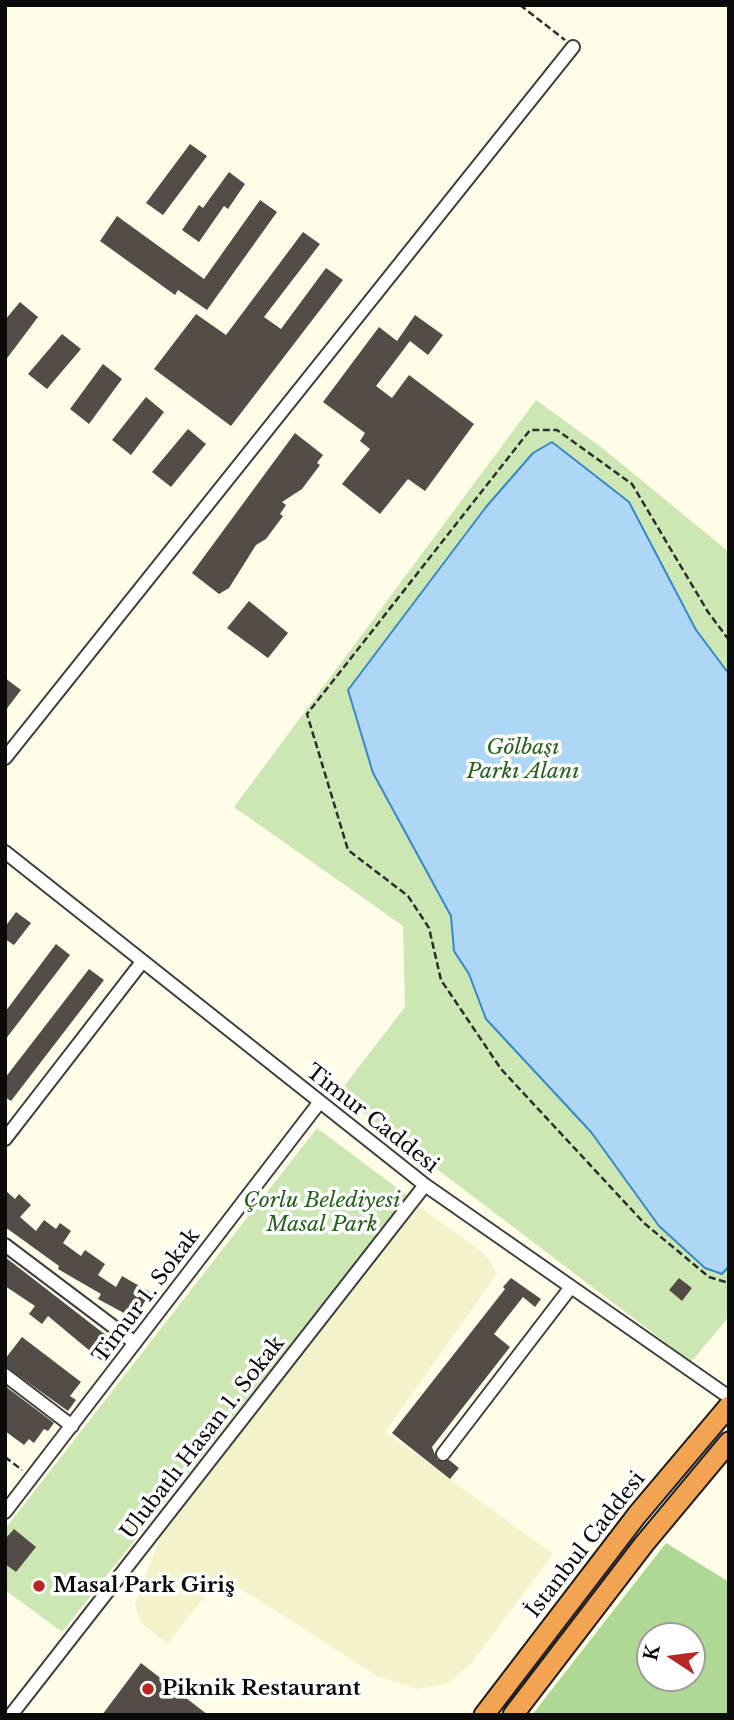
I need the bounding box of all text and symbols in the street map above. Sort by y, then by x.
park label: Gölbaşı Parkı Alanı [467,735,579,785]
street label: Timur Caddesi [301,1059,443,1179]
park label: Çorlu Belediyesi Masal Park [244,1188,400,1238]
street label: Timur 1. Sokak [88,1224,206,1368]
street label: Ulubatlı Hasan 1. Sokak [116,1331,290,1545]
street label: İstanbul Caddesi [521,1467,651,1623]
place label: Masal Park Giriş [53,1573,235,1599]
marker: Masal Park Giriş [31,1578,47,1594]
north arrow [636,1622,706,1692]
text: K [639,1642,665,1663]
place label: Piknik Restaurant [162,1676,361,1702]
marker: Piknik Restaurant [140,1681,156,1697]

